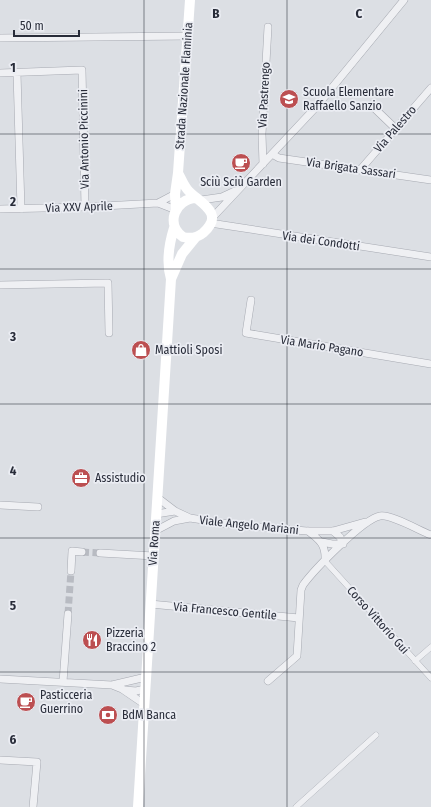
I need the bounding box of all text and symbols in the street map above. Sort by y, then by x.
text: B [212,6,220,21]
text: C [356,6,363,21]
scale bar [14,12,79,38]
text: 50 m [20,19,44,33]
street label: Strada Nazionale Flaminia [173,22,195,150]
text: 1 [10,60,16,75]
street label: Via Pastrengo [255,62,273,128]
place label: Scuola Elementare Raffaello Sanzio [303,85,394,113]
school or university icon: Scuola Elementare Raffaello Sanzio [278,88,300,110]
street label: Via Antonio Piccinini [76,89,92,189]
street label: Via Palestro [371,103,419,155]
cafe icon: Sciù Sciù Garden [230,152,252,174]
street label: Via Brigata Sassari [305,155,397,181]
place label: Sciù Sciù Garden [200,175,282,189]
text: 2 [9,194,16,209]
street label: Via XXV Aprile [45,199,113,215]
street label: Via dei Condotti [281,229,361,253]
text: 3 [9,329,16,344]
street label: Via Mario Pagano [279,333,365,359]
shop icon: Mattioli Sposi [130,339,152,361]
place label: Mattioli Sposi [155,343,222,357]
text: 4 [10,463,17,478]
office icon: Assistudio [70,467,92,489]
place label: Assistudio [95,471,146,485]
street label: Viale Angelo Mariani [199,513,299,537]
street label: Via Roma [145,520,163,566]
street label: Corso Vittorio Gui [344,583,412,657]
text: 5 [10,598,16,613]
street label: Via Francesco Gentile [173,600,277,623]
place label: Pizzeria Braccino 2 [106,626,156,654]
restaurant icon: Pizzeria Braccino 2 [81,629,103,651]
place label: Pasticceria Guerrino [40,688,92,716]
cafe icon: Pasticceria Guerrino [15,691,37,713]
bank icon: BdM Banca [97,704,119,726]
place label: BdM Banca [122,708,176,722]
text: 6 [10,732,17,747]

